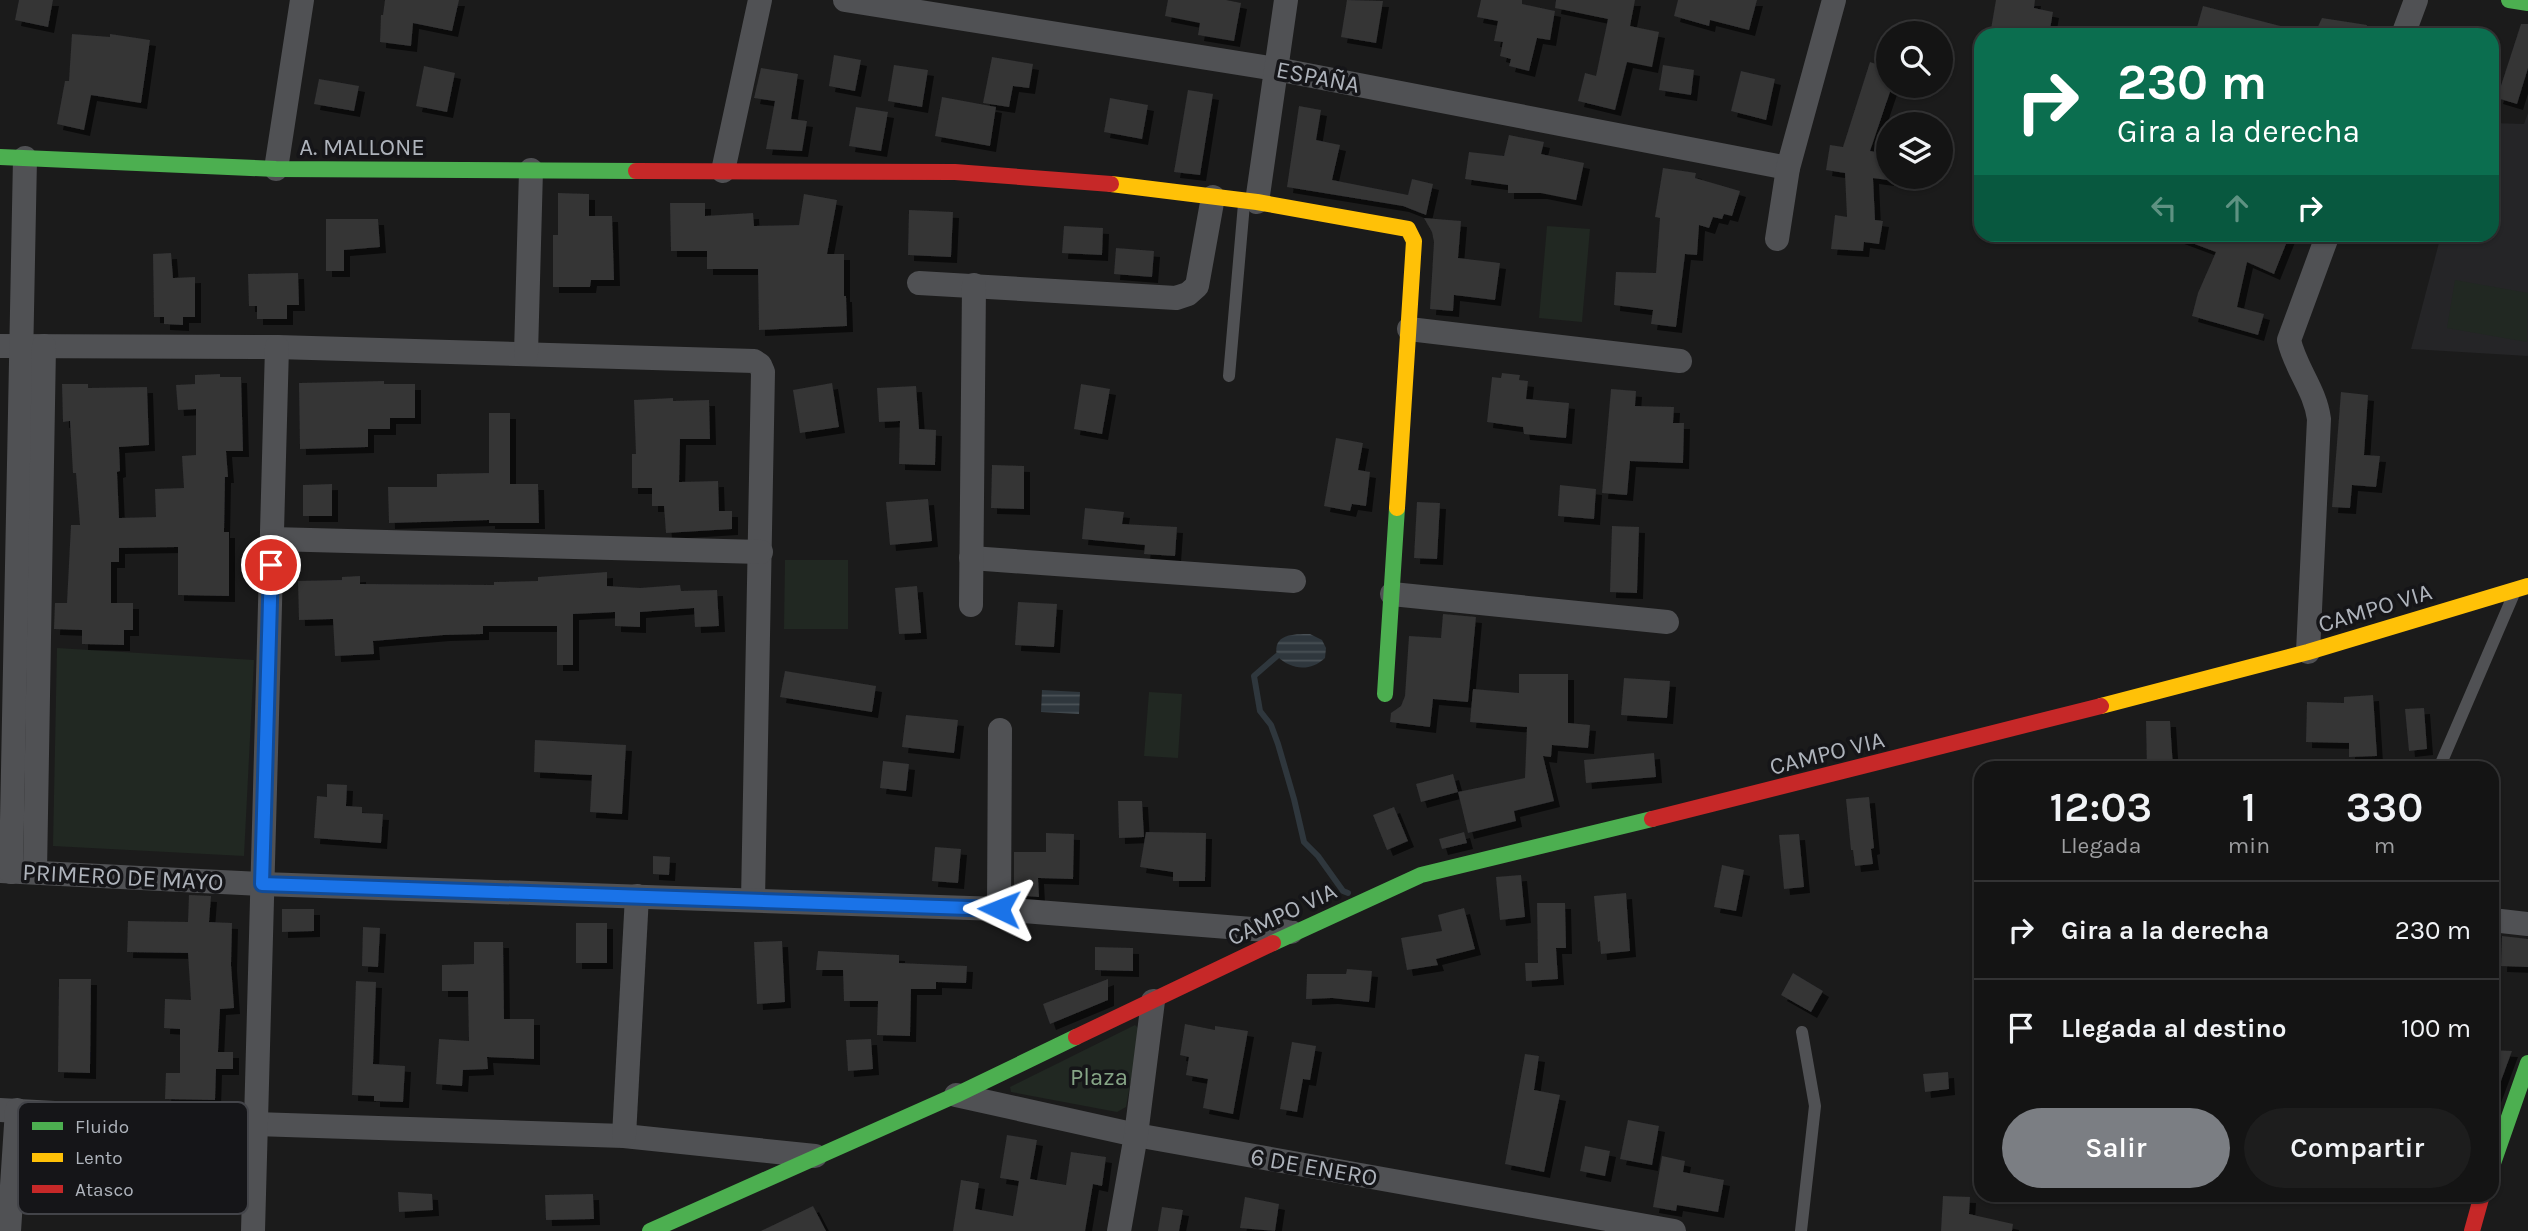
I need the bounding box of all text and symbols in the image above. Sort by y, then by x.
map controls [1876,21,1953,189]
button: search [1876,21,1953,98]
text: 230 m [2117,54,2267,111]
street label: ESPAÑA [1274,55,1362,99]
icon: right [2002,56,2093,147]
button: layers [1876,112,1953,189]
text: Gira a la derecha [2117,113,2360,150]
street label: A. MALLONE [299,133,425,161]
icon: left [2145,189,2183,227]
icon: ahead [2218,189,2256,227]
icon: right [2291,189,2329,227]
pin [241,535,301,595]
icon: arrive [252,546,290,584]
street label: CAMPO VIA [2315,577,2435,639]
street label: CAMPO VIA [1767,725,1887,781]
text: 12:03 [2050,782,2152,832]
text: 1 [2242,782,2256,832]
text: 330 [2346,782,2423,832]
text: Llegada [2060,832,2141,859]
text: min [2228,832,2270,859]
text: m [2374,832,2395,859]
street label: PRIMERO DE MAYO [22,858,224,896]
position arrow [962,872,1036,946]
street label: CAMPO VIA [1223,876,1341,951]
icon: right [2002,911,2040,949]
text: Gira a la derecha [2061,915,2270,946]
text: 230 m [2395,915,2471,946]
icon: arrive [2002,1009,2040,1047]
text: Llegada al destino [2061,1013,2287,1044]
text: 100 m [2401,1013,2471,1044]
park label: Plaza [1070,1063,1128,1091]
legend [18,1102,248,1214]
button: Salir [2002,1108,2230,1188]
button: Compartir [2244,1108,2471,1188]
text: Fluido [75,1116,129,1138]
street label: 6 DE ENERO [1249,1142,1379,1192]
text: Lento [75,1147,123,1169]
text: Atasco [75,1179,134,1201]

